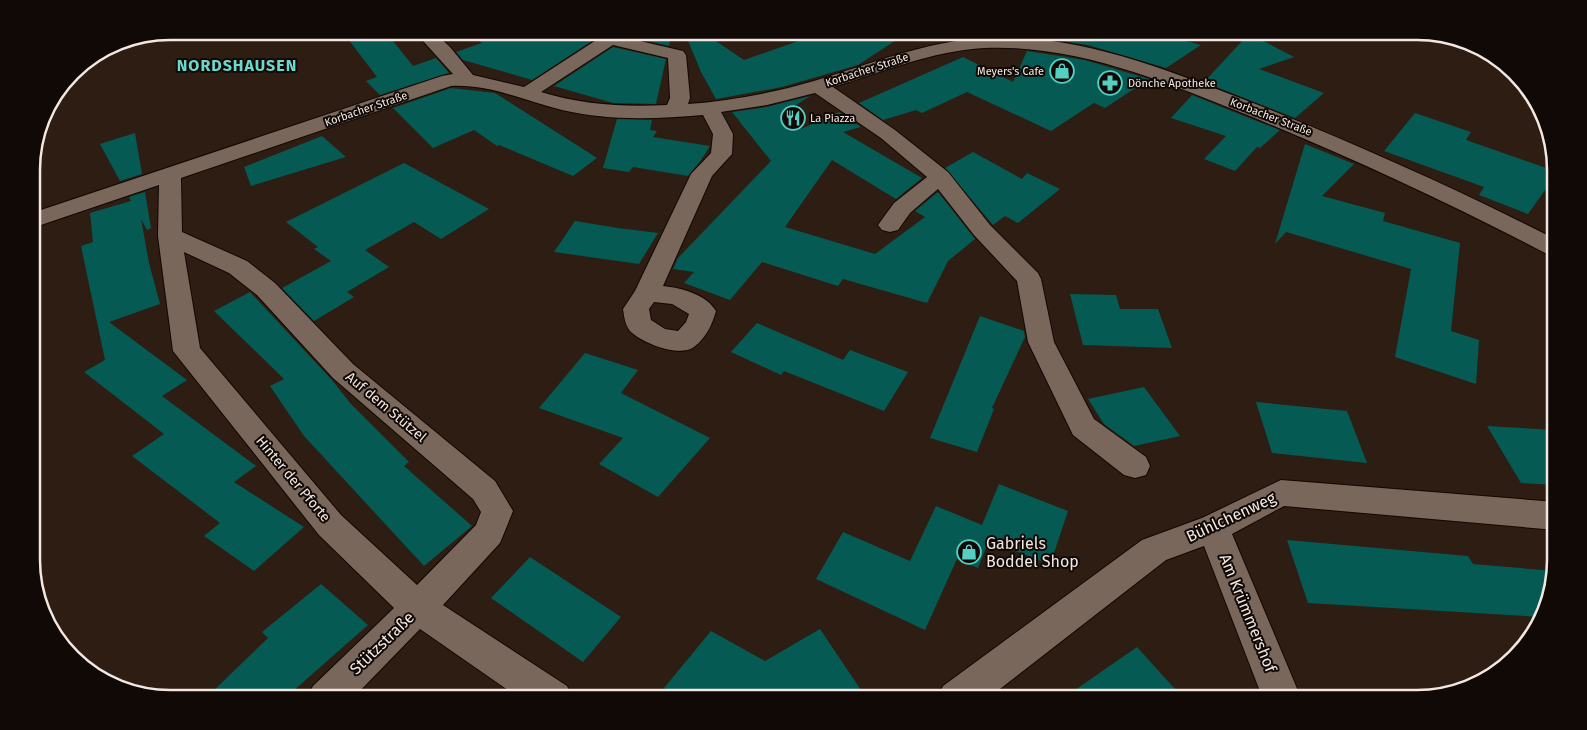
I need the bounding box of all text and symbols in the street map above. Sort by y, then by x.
street label: Korbacher Straße [824,50,910,90]
district label: NORDSHAUSEN [177,56,297,75]
shop icon: Meyers's Cafe [1049,58,1075,84]
place label: Meyers's Cafe [977,65,1044,78]
pharmacy icon: Dönche Apotheke [1097,70,1123,96]
place label: Dönche Apotheke [1128,77,1216,90]
street label: Korbacher Straße [323,89,409,129]
street label: Korbacher Straße [1228,95,1314,139]
restaurant icon: La Piazza [780,105,806,131]
place label: La Piazza [810,112,855,125]
street label: Auf dem Stützel [342,368,430,446]
street label: Hinter der Pforte [252,433,334,525]
street label: Bühlchenweg [1183,488,1279,546]
place label: Gabriels Boddel Shop [986,534,1079,571]
shop icon: Gabriels Boddel Shop [956,539,982,565]
street label: Am Krümmershof [1216,551,1281,676]
street label: Stützstraße [346,608,418,678]

